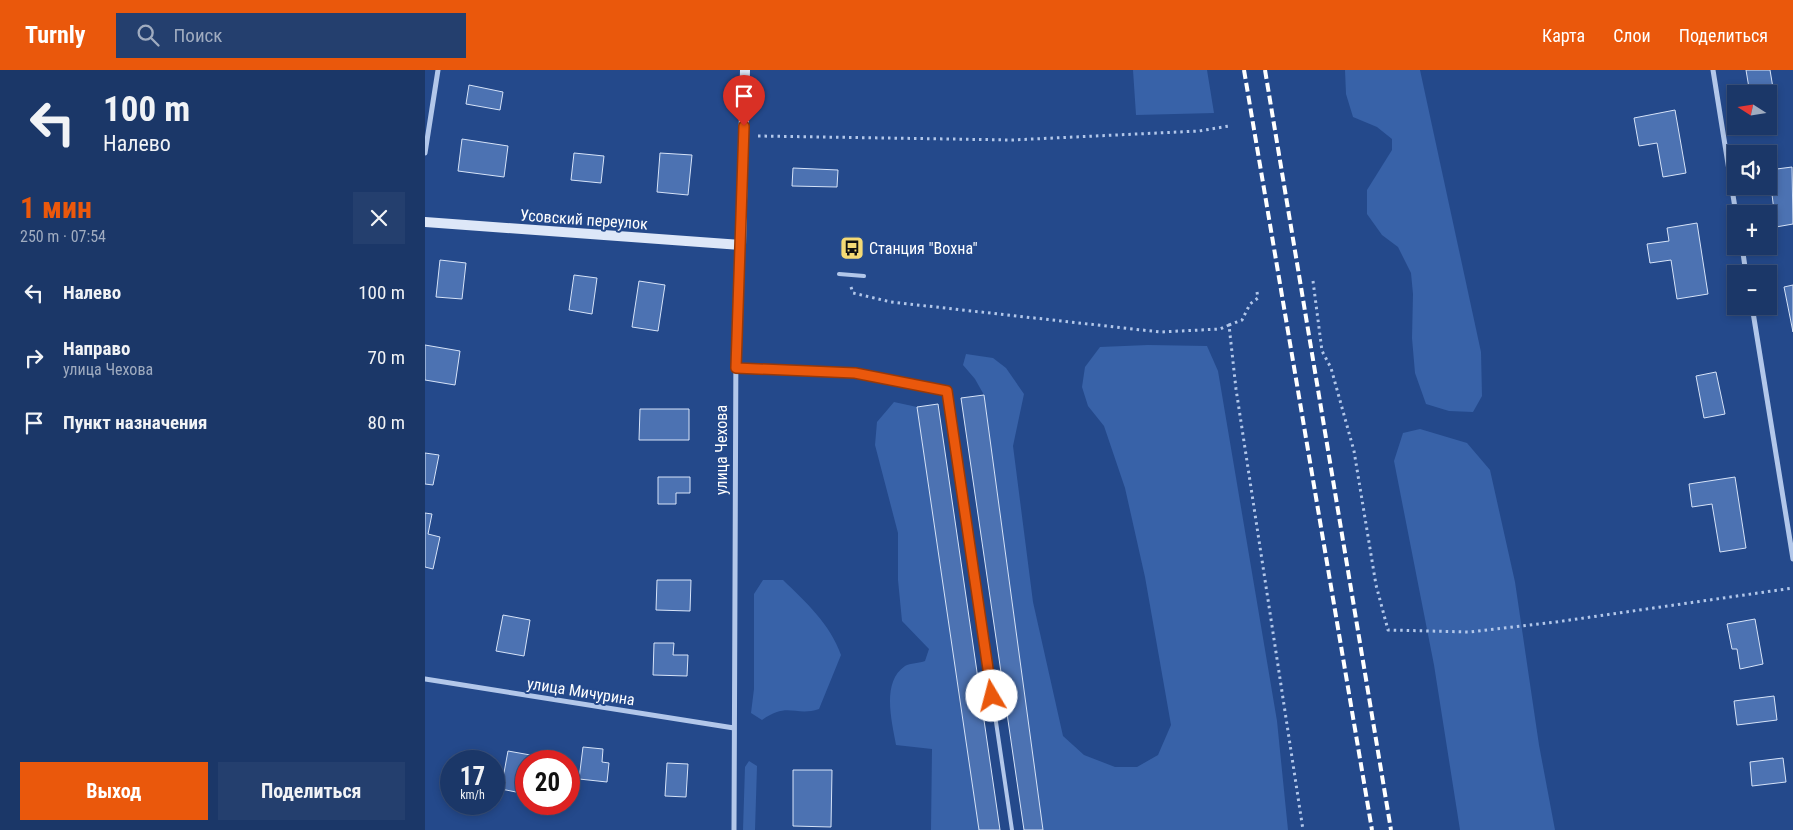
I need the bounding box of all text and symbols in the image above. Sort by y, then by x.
search box [116,13,466,58]
text: Turnly [25,21,86,49]
icon: search [134,21,162,49]
text: Поиск [174,24,222,47]
text: Карта [1542,25,1585,46]
text: Слои [1613,25,1651,46]
text: Поделиться [1679,25,1768,46]
pin [723,75,765,126]
icon: arrive [730,82,758,110]
north arrow [1727,85,1777,135]
map controls [1727,85,1777,315]
text: 100 m [103,89,190,130]
icon: left [20,90,85,155]
text: Налево [103,131,171,156]
button: sound [1727,145,1777,195]
text: 1 мин [20,190,92,225]
button: close [353,192,405,244]
button: + [1727,205,1777,255]
street label: Усовский переулок [519,206,649,233]
text: 250 m · 07:54 [20,227,106,246]
bus stop icon: Станция "Вохна" [839,235,865,261]
place label: Станция "Вохна" [869,239,978,258]
button: − [1727,265,1777,315]
icon: left [20,279,48,307]
text: Налево [63,281,121,304]
text: 100 m [358,281,405,304]
text: Направо [63,337,130,360]
icon: right [20,344,48,372]
text: 70 m [368,346,405,369]
text: улица Чехова [63,360,153,379]
street label: улица Чехова [712,405,731,495]
icon: arrive [20,409,48,437]
text: Пункт назначения [63,411,207,434]
text: 80 m [368,411,405,434]
position arrow [965,669,1017,721]
street label: улица Мичурина [526,674,636,709]
speed limit sign: 20 [515,750,580,815]
button: Выход [20,762,208,820]
button: Поделиться [218,762,405,820]
text: 17 [460,762,485,791]
text: km/h [460,788,485,802]

